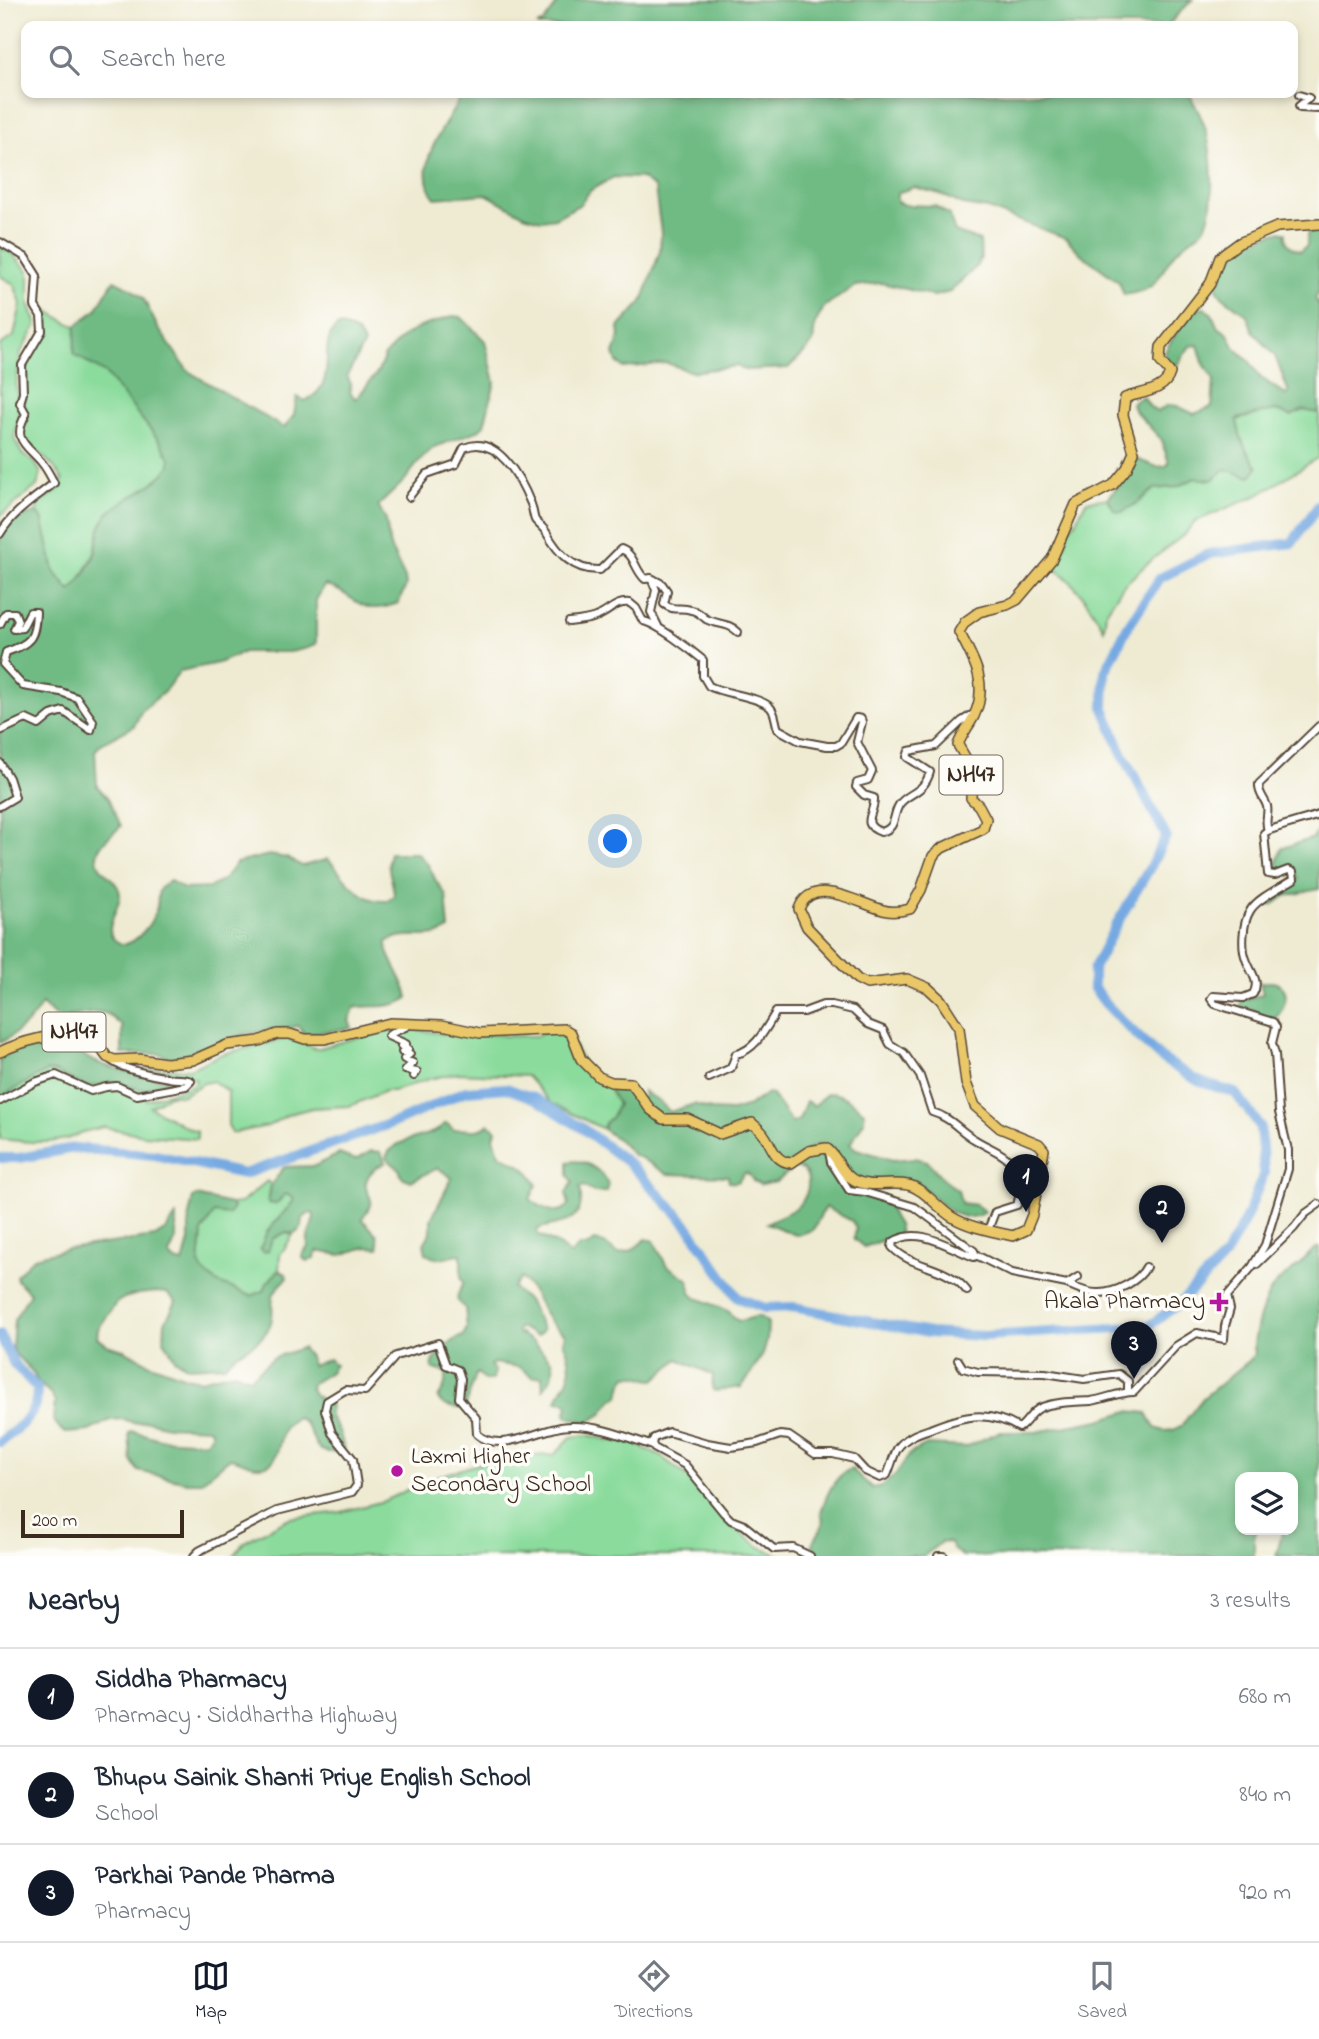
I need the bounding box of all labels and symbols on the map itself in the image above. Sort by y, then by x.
road number: NH47 [940,755,1002,794]
your location [598,824,632,858]
road number: NH47 [42,1012,106,1051]
pin: 1 [1003,1154,1049,1212]
pin: 2 [1139,1185,1185,1243]
place label: Akala Pharmacy [1044,1285,1205,1321]
marker: Akala Pharmacy [1211,1294,1227,1310]
pin: 3 [1111,1321,1157,1379]
place label: Laxmi Higher Secondary School [411,1440,591,1504]
marker: Laxmi Higher Secondary School [389,1463,405,1479]
scale bar [21,1507,184,1539]

